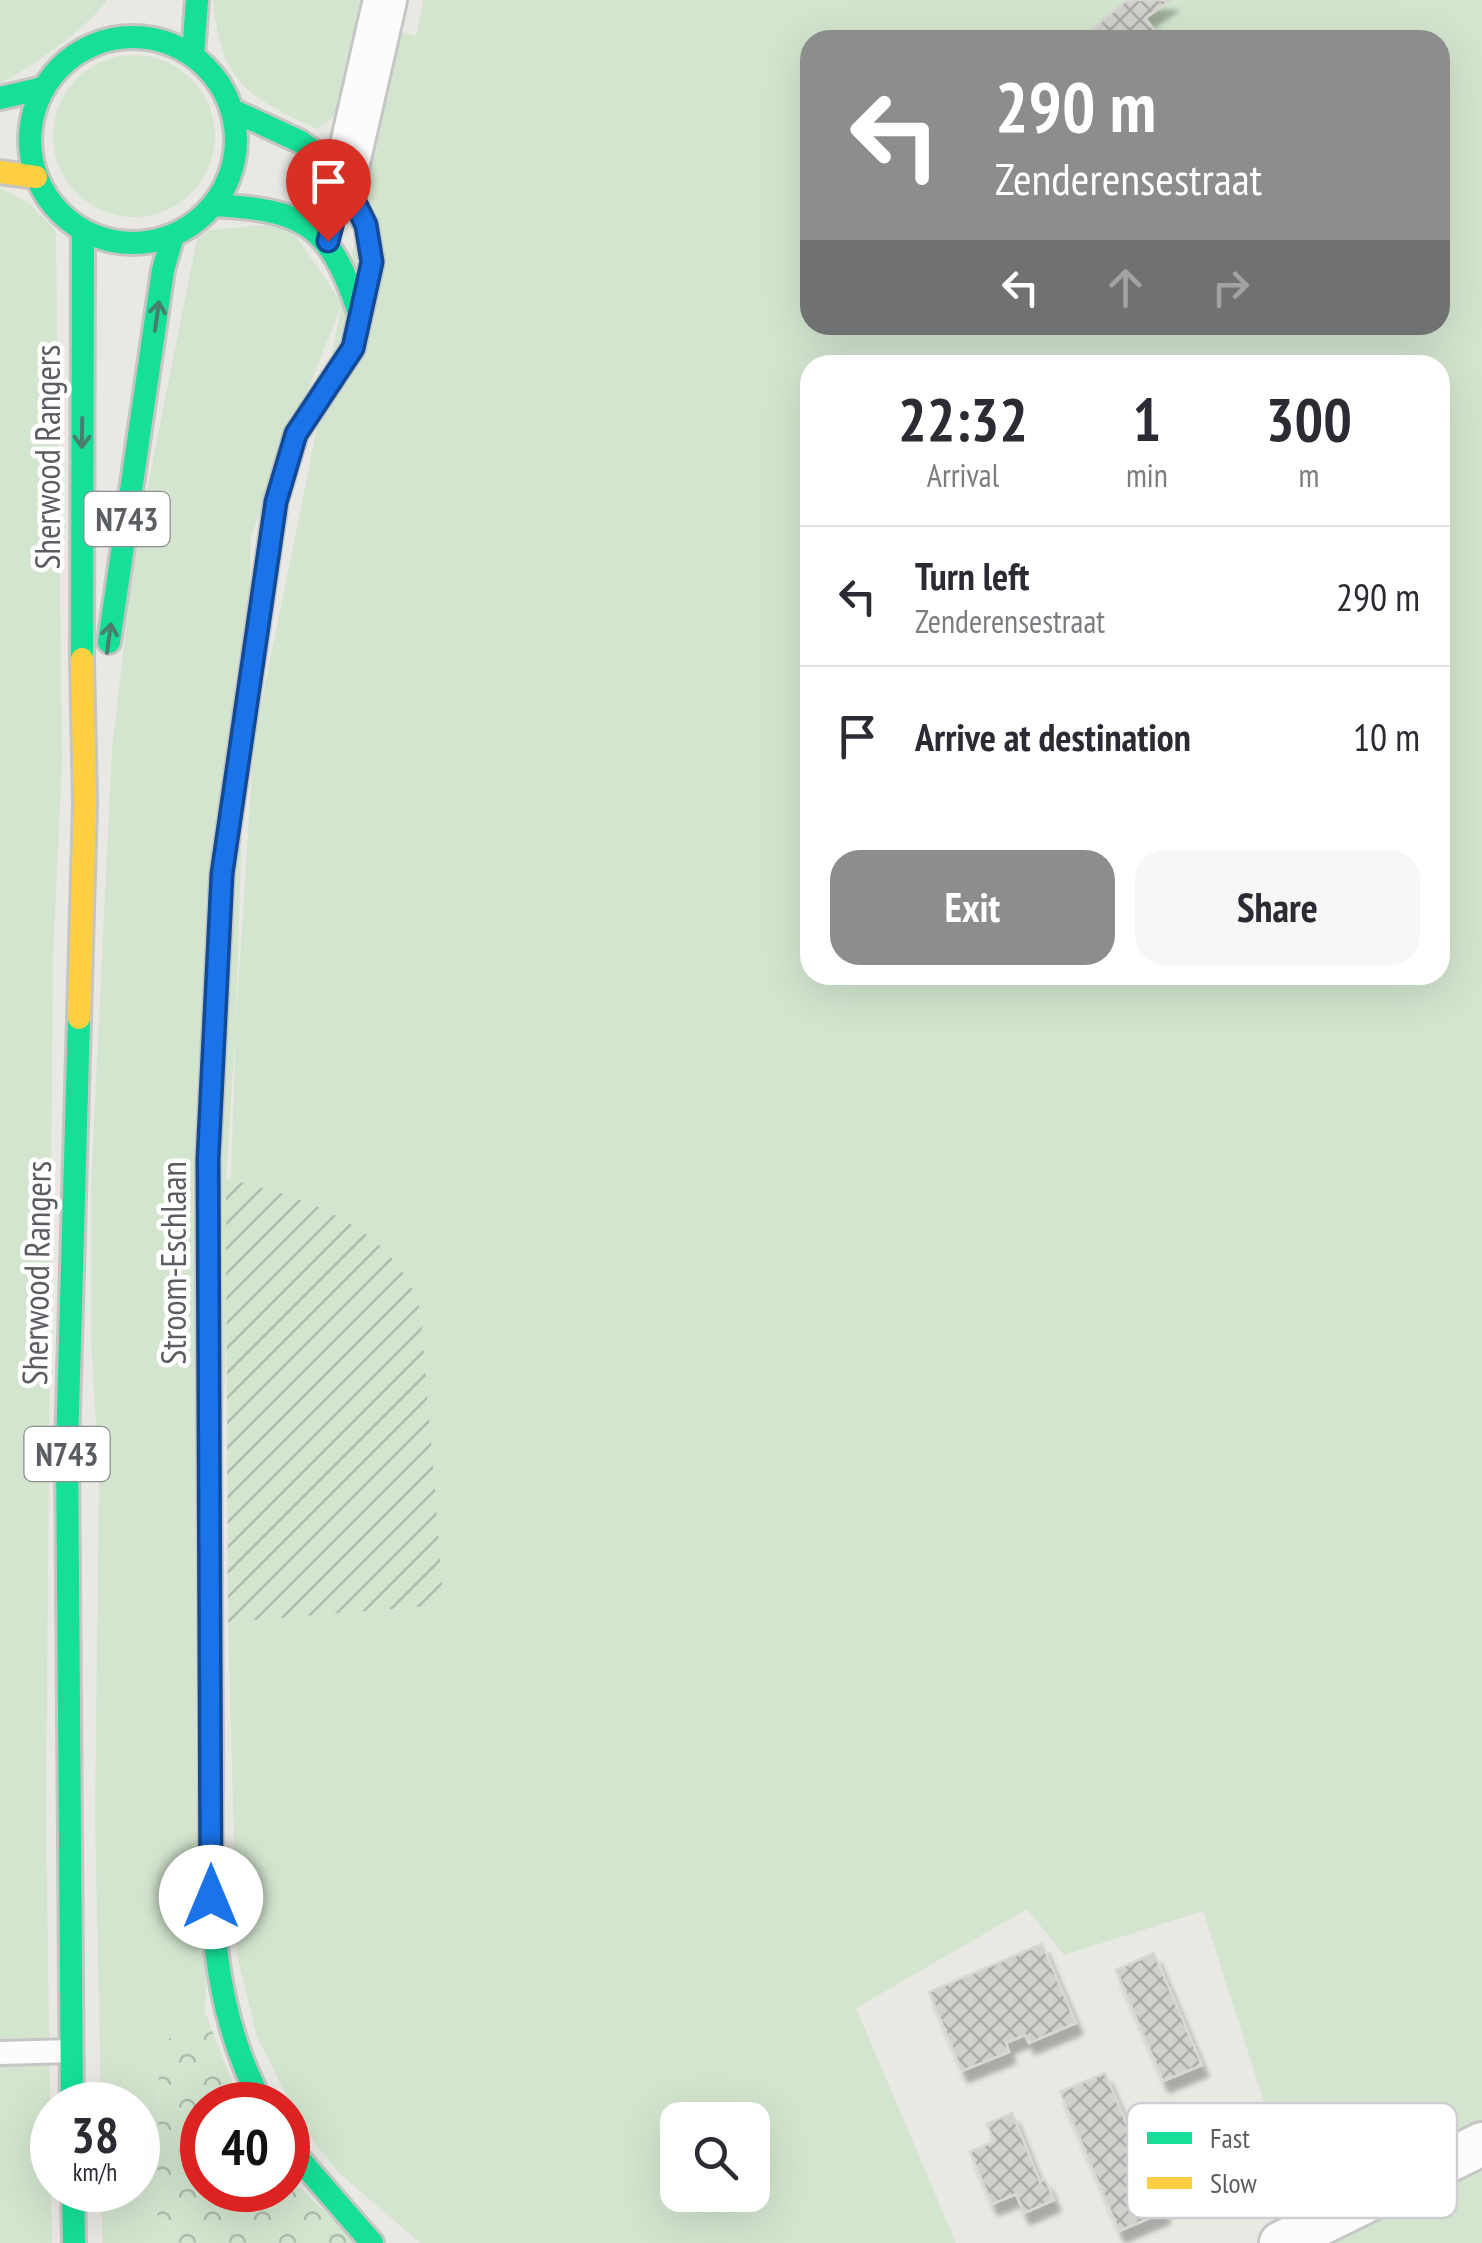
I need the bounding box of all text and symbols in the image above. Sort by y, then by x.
text: 290 m [995,61,1156,151]
icon: left [830,70,960,200]
pin [286,139,371,242]
text: Zenderensestraat [995,149,1262,207]
icon: arrive [301,154,356,209]
icon: left [993,260,1048,315]
icon: ahead [1098,260,1153,315]
icon: right [1203,260,1258,315]
one-way arrow [148,301,166,333]
street label: Sherwood Rangers [24,345,70,569]
text: 22:32 [898,380,1028,458]
text: 1 [1133,380,1161,458]
text: 300 [1266,380,1352,458]
one-way arrow [72,416,92,448]
text: Arrival [927,454,999,496]
text: min [1126,454,1168,496]
text: m [1298,454,1319,496]
road number: N743 [84,492,170,546]
text: Turn left [915,551,1029,600]
icon: left [830,569,885,624]
text: 290 m [1336,572,1420,621]
text: Zenderensestraat [915,600,1105,642]
one-way arrow [101,622,119,655]
icon: arrive [830,709,885,764]
text: Arrive at destination [915,712,1191,761]
text: 10 m [1353,712,1420,761]
button: Exit [830,850,1115,965]
button: Share [1135,850,1420,965]
street label: Sherwood Rangers [11,1160,61,1386]
street label: Stroom-Eschlaan [150,1161,196,1365]
road number: N743 [24,1427,110,1481]
position arrow [159,1845,263,1949]
speed limit sign: 40 [180,2082,310,2212]
text: 38 [71,2102,119,2167]
map controls [660,2102,770,2212]
button: search [660,2102,770,2212]
legend [1127,2103,1457,2218]
text: Fast [1210,2119,1250,2156]
text: km/h [73,2156,117,2188]
text: Slow [1210,2164,1257,2201]

